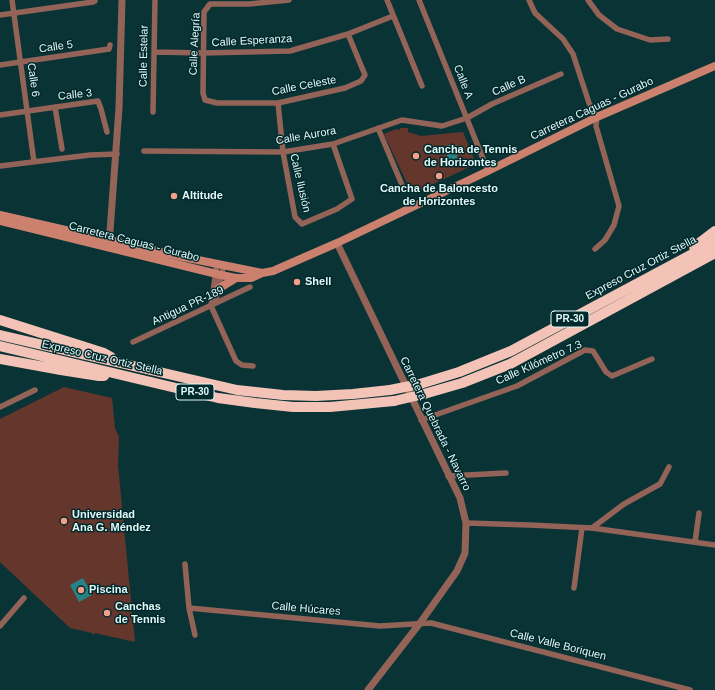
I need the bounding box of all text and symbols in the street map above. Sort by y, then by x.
street label: Calle Alegría [187,12,203,76]
street label: Calle Estelar [137,25,151,87]
street label: Calle Esperanza [211,32,293,50]
street label: Calle 5 [38,38,74,56]
street label: Calle 6 [24,62,42,98]
street label: Calle A [450,63,476,101]
street label: Calle Celeste [271,73,337,99]
street label: Calle B [490,73,528,99]
street label: Carretera Caguas - Gurabo [529,75,655,143]
street label: Calle 3 [57,87,93,103]
street label: Calle Aurora [275,124,337,148]
place label: Cancha de Tennis de Horizontes [424,143,517,169]
marker: Cancha de Tennis de Horizontes [411,151,421,161]
street label: Calle Ilusión [287,152,313,214]
marker: Cancha de Baloncesto de Horizontes [434,171,444,181]
place label: Cancha de Baloncesto de Horizontes [380,182,498,208]
place label: Altitude [182,189,223,203]
marker: Altitude [169,191,179,201]
street label: Carretera Caguas - Gurabo [67,219,201,265]
street label: Expreso Cruz Ortiz Stella [583,233,699,303]
place label: Shell [305,275,331,289]
marker: Shell [292,277,302,287]
street label: Antigua PR-189 [150,284,226,328]
road number: PR-30 [551,311,589,327]
street label: Expreso Cruz Ortiz Stella [40,338,164,378]
street label: Calle Kilómetro 7.3 [494,338,584,388]
street label: Carretera Quebrada - Navarro [397,355,473,493]
road number: PR-30 [176,384,214,400]
place label: Universidad Ana G. Méndez [72,508,151,534]
marker: Universidad Ana G. Méndez [59,516,69,526]
place label: Piscina [89,583,128,597]
marker: Piscina [76,585,86,595]
street label: Calle Húcares [271,599,341,619]
place label: Canchas de Tennis [115,600,166,626]
marker: Canchas de Tennis [102,608,112,618]
street label: Calle Valle Boriquen [508,627,608,663]

